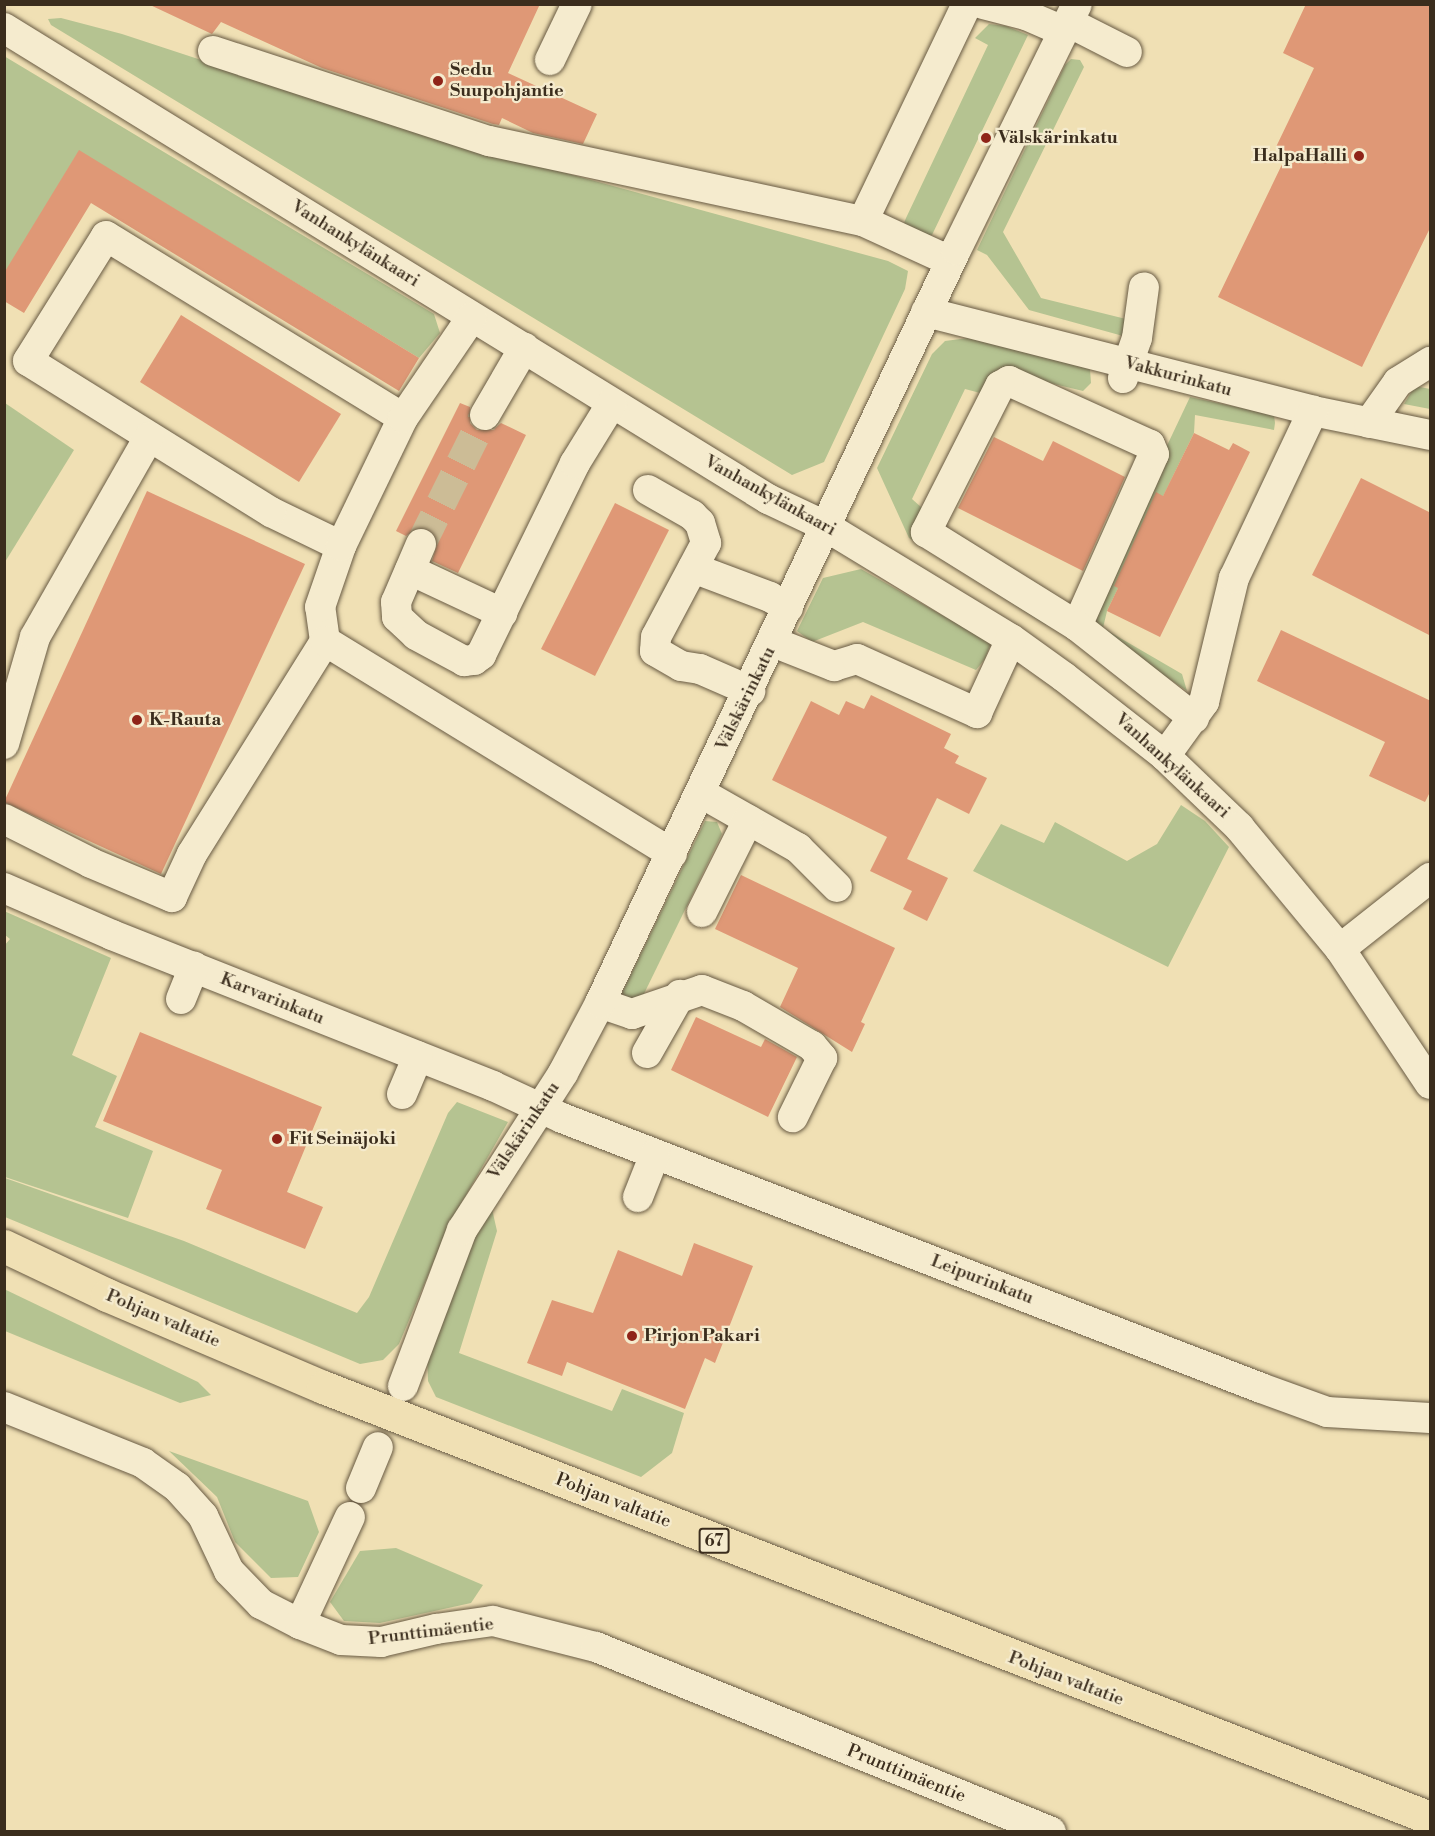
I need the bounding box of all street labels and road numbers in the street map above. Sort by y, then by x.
street label: Vanhankylänkaari [287,196,423,292]
street label: Vakkurinkatu [1122,352,1234,402]
street label: Vanhankylänkaari [700,451,840,541]
street label: Välskärinkatu [711,643,781,755]
street label: Vanhankylänkaari [1110,709,1234,823]
street label: Karvarinkatu [217,968,327,1030]
street label: Välskärinkatu [483,1078,565,1184]
street label: Leipurinkatu [928,1251,1036,1309]
street label: Pohjan valtatie [103,1285,223,1353]
street label: Pohjan valtatie [552,1469,674,1533]
road number: 67 [698,1528,730,1554]
street label: Prunttimäentie [367,1614,495,1650]
street label: Pohjan valtatie [1005,1647,1127,1711]
street label: Prunttimäentie [843,1740,969,1808]

